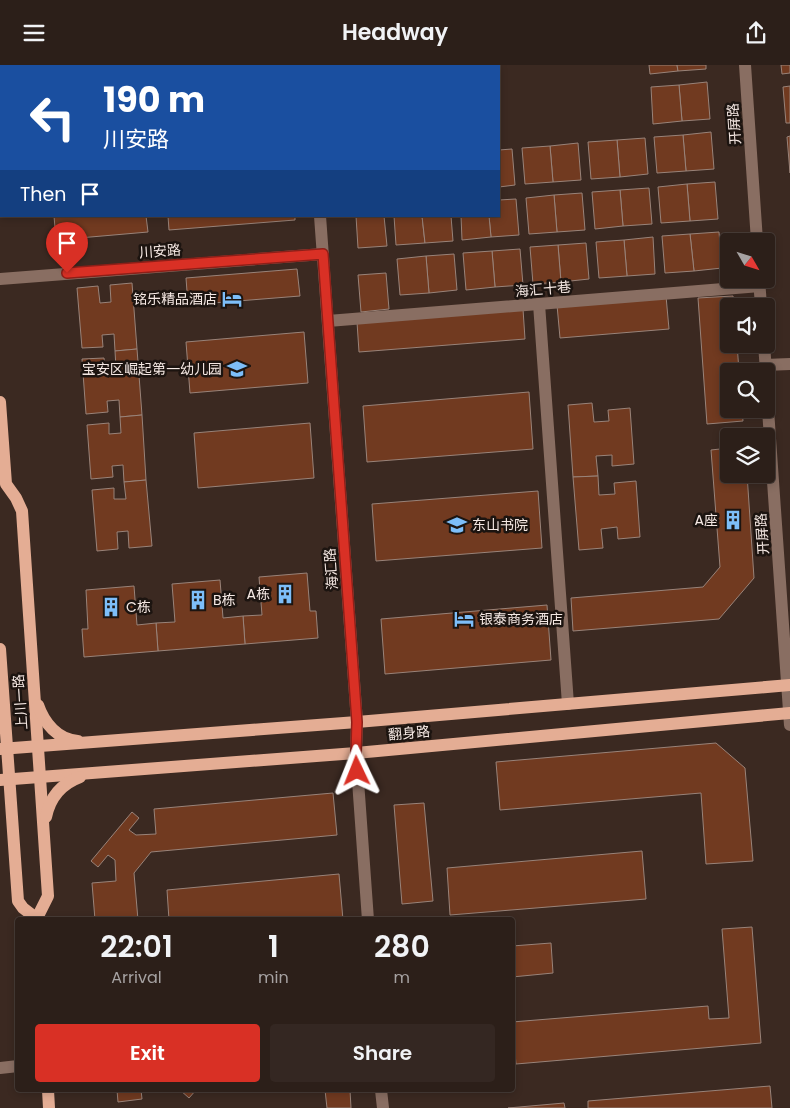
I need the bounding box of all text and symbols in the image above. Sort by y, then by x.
text: Headway [342,17,448,48]
icon: menu [20,19,48,47]
icon: share [742,19,770,47]
text: 190 m [103,75,205,124]
icon: left [20,85,85,150]
street label: 开屏路 [723,102,745,146]
text: 川安路 [103,124,169,155]
icon: arrive [76,180,104,208]
text: Then [20,181,66,208]
pin [46,222,88,273]
icon: arrive [53,229,81,257]
north arrow [720,233,775,287]
map controls [720,233,775,483]
street label: 川安路 [138,240,182,262]
street label: 海汇十巷 [514,277,572,301]
hotel icon: 铭乐精品酒店 [221,288,243,310]
place label: 铭乐精品酒店 [133,289,217,309]
button: sound [720,298,775,353]
school or university icon: 宝安区崛起第一幼儿园 [226,358,248,380]
place label: 宝安区崛起第一幼儿园 [82,359,222,379]
button: search [720,363,775,418]
button: layers [720,428,775,483]
building icon: A座 [722,509,744,531]
place label: A座 [695,510,718,530]
street label: 开屏路 [751,512,773,556]
school or university icon: 东山书院 [446,514,468,536]
place label: 东山书院 [472,515,528,535]
street label: 海汇路 [320,547,342,591]
building icon: A栋 [274,583,296,605]
place label: A栋 [247,584,270,604]
building icon: B栋 [187,589,209,611]
place label: B栋 [213,590,236,610]
building icon: C栋 [100,596,122,618]
place label: C栋 [126,597,151,617]
hotel icon: 银泰商务酒店 [453,608,475,630]
place label: 银泰商务酒店 [479,609,563,629]
street label: 上川一路 [8,673,32,731]
street label: 翻身路 [387,721,431,745]
position arrow [330,744,382,796]
text: 22:01 [100,925,173,968]
text: 1 [268,925,279,968]
text: 280 [374,925,430,968]
text: Arrival [111,966,162,989]
text: min [258,966,289,989]
text: m [394,966,410,989]
button: Exit [35,1024,260,1082]
button: Share [270,1024,495,1082]

